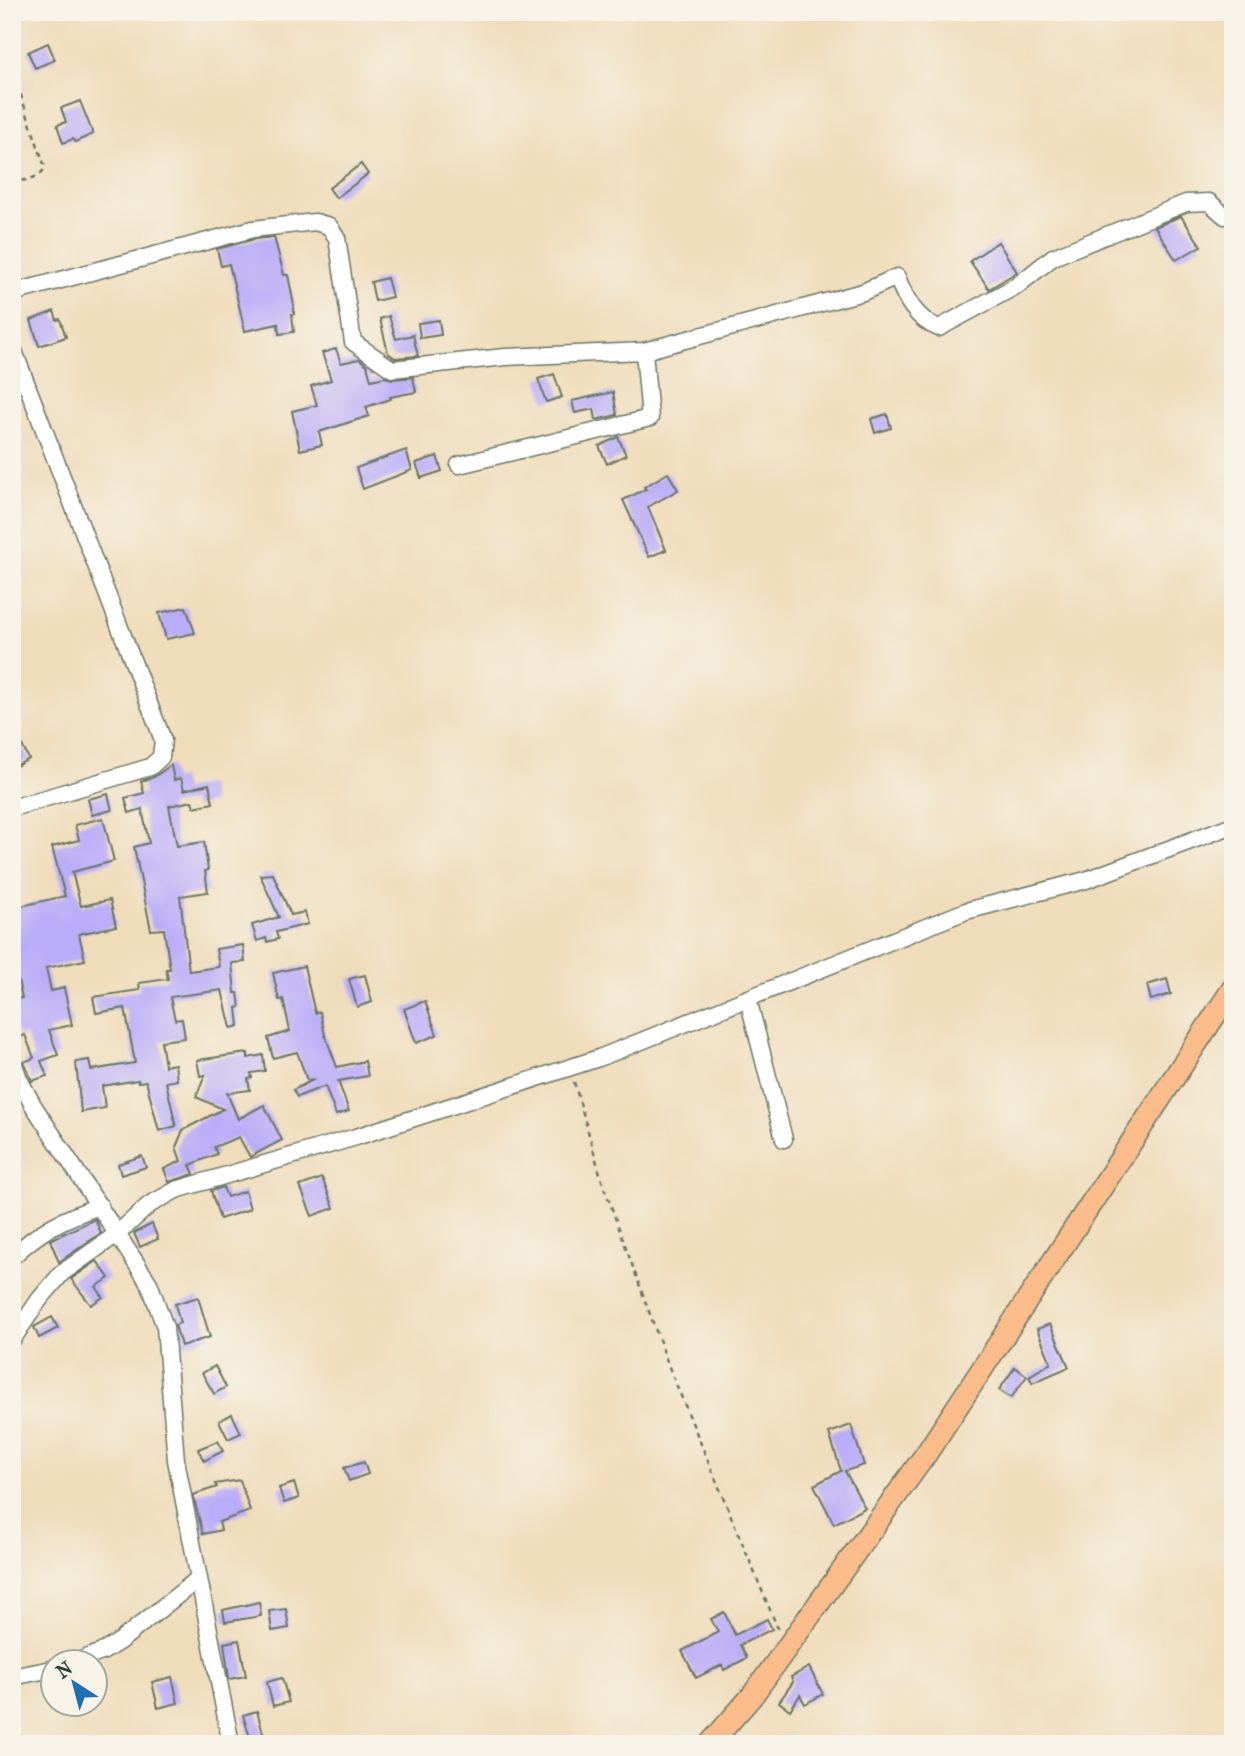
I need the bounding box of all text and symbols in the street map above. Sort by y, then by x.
north arrow [38,1648,108,1718]
text: N [52,1657,77,1683]

